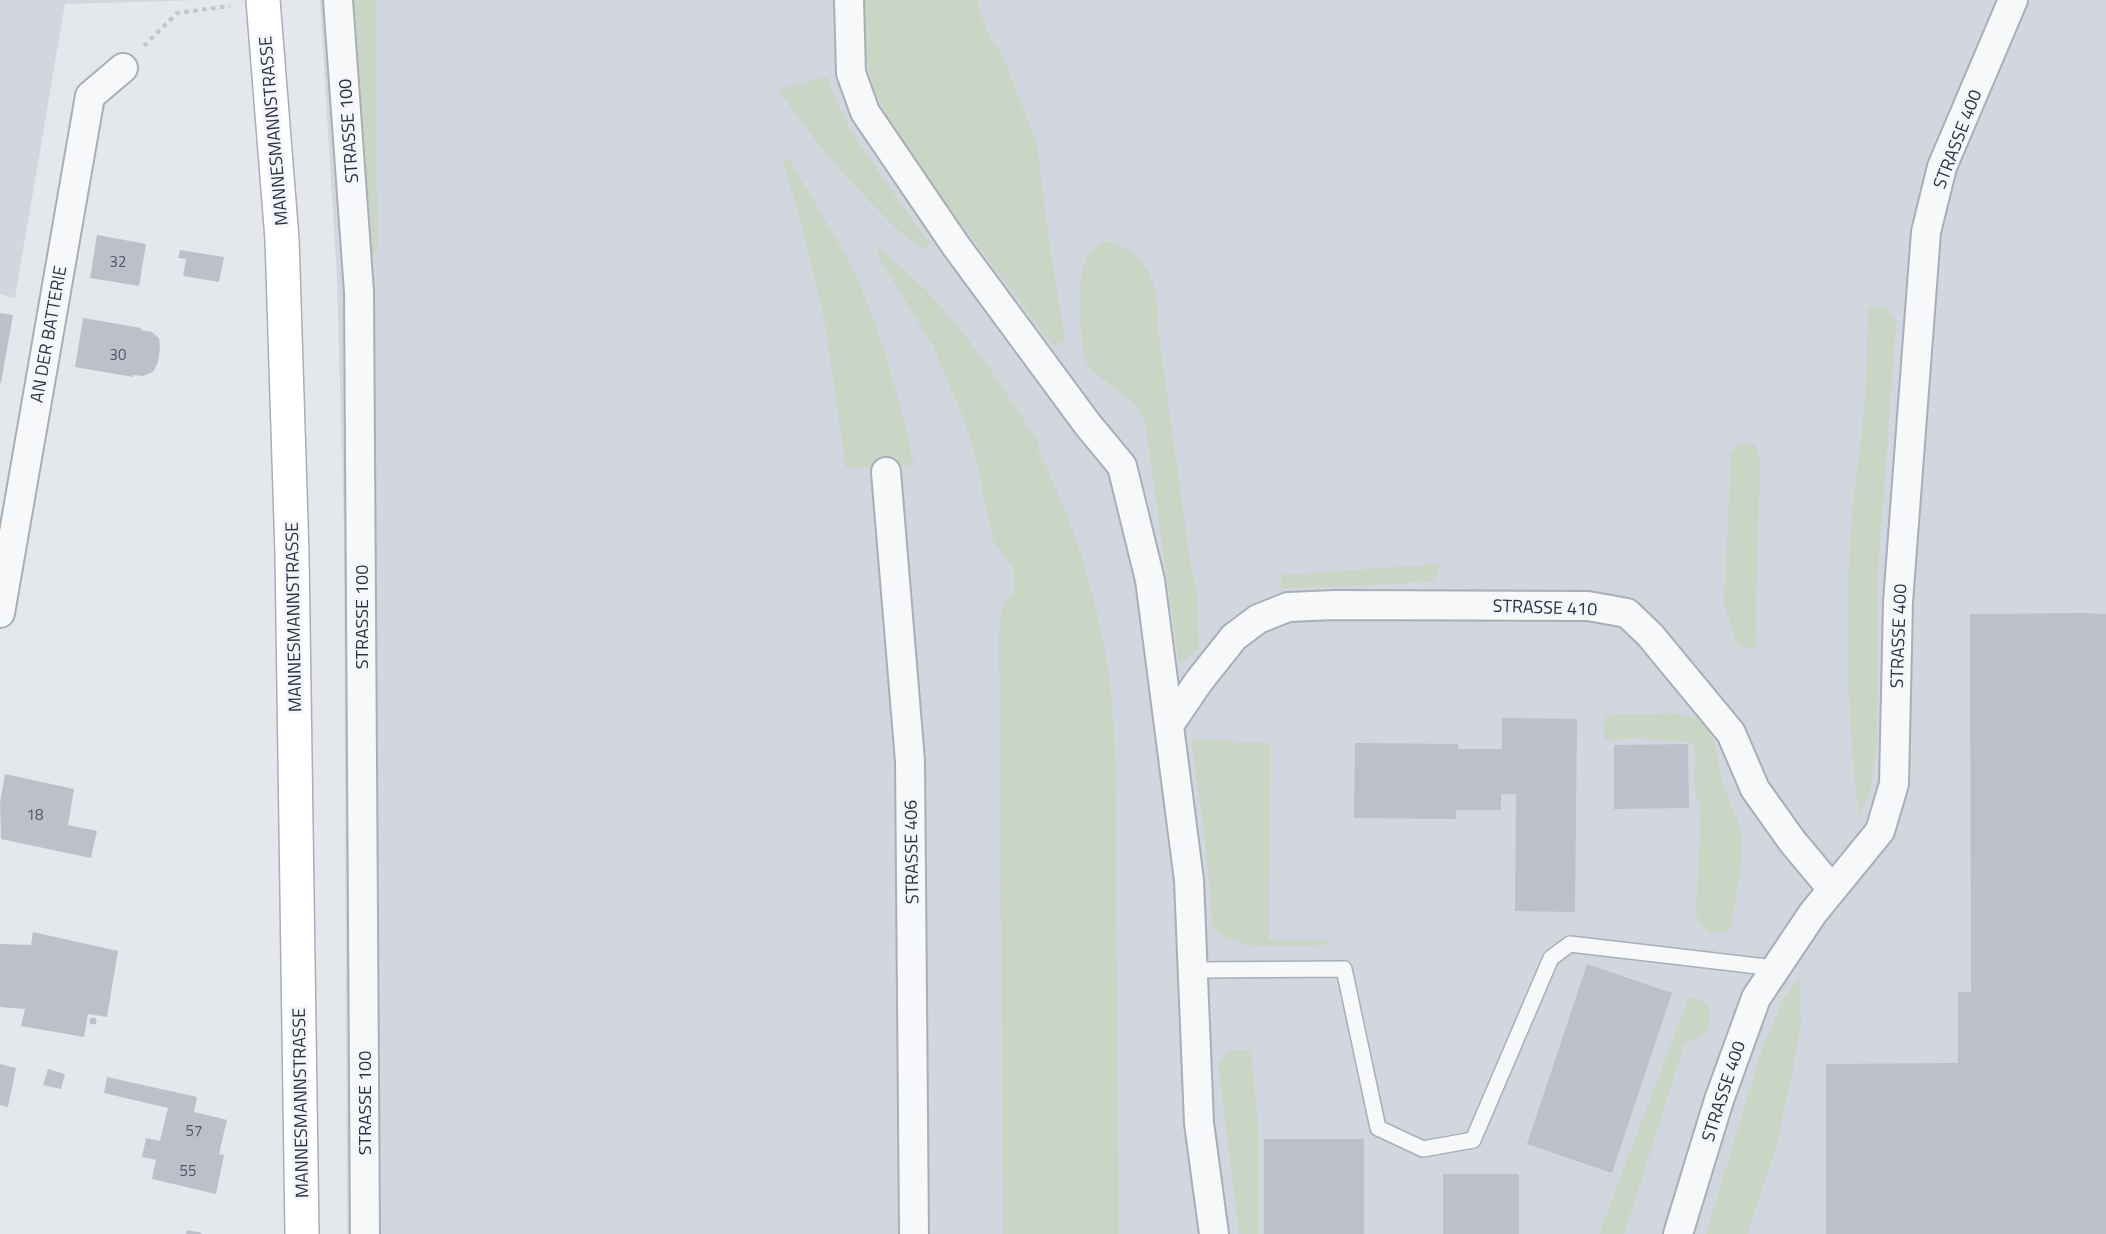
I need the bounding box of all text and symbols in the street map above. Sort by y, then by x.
street label: MANNESMANNSTRASSE [251,35,295,227]
street label: STRASSE 100 [331,78,365,184]
street label: STRASSE 400 [1926,85,1988,193]
house number: 32 [110,250,126,273]
street label: AN DER BATTERIE [23,263,73,405]
house number: 30 [110,343,126,366]
street label: MANNESMANNSTRASSE [278,522,308,712]
street label: STRASSE 100 [348,565,375,669]
street label: STRASSE 400 [1883,583,1913,689]
street label: STRASSE 410 [1492,592,1598,622]
street label: STRASSE 406 [897,800,925,904]
house number: 18 [27,803,43,826]
street label: MANNESMANNSTRASSE [285,1008,315,1198]
street label: STRASSE 400 [1694,1037,1752,1145]
street label: STRASSE 100 [351,1051,378,1155]
house number: 57 [186,1119,202,1142]
house number: 55 [180,1159,196,1182]

